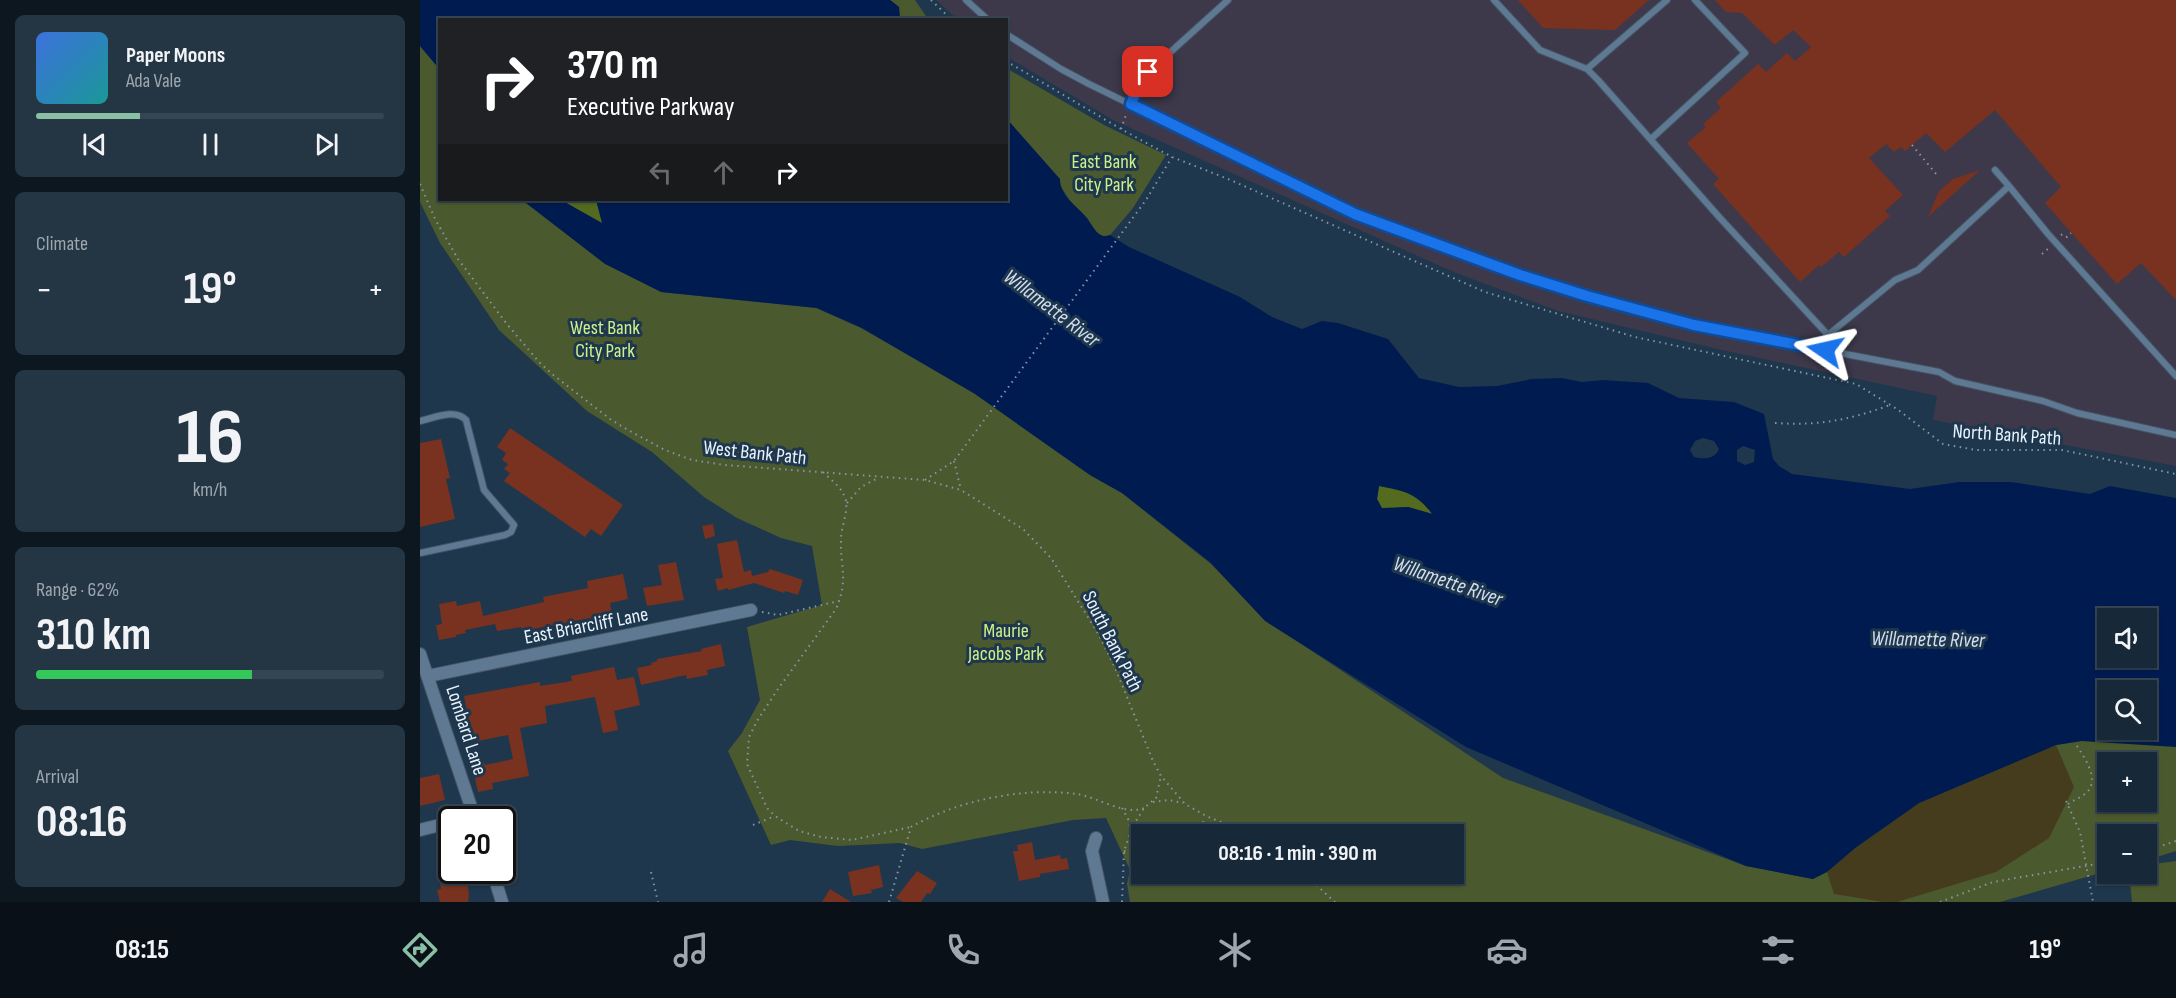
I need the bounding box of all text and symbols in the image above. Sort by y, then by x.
text: 370 m [567,40,658,91]
text: Paper Moons [126,42,225,69]
icon: right [468,42,546,120]
pin [1122,46,1173,97]
icon: arrive [1131,55,1164,88]
text: Ada Vale [126,69,181,93]
text: Executive Parkway [567,91,734,123]
icon: previous [78,128,111,161]
icon: pause [194,128,227,161]
icon: next [310,128,343,161]
park label: East Bank City Park [1072,150,1137,197]
icon: left [644,156,677,189]
icon: ahead [707,156,740,189]
icon: right [770,156,803,189]
text: Climate [36,232,88,256]
text: 19° [183,262,237,317]
water label: Willamette River [999,264,1106,353]
text: − [36,270,52,310]
text: + [368,270,384,310]
park label: West Bank City Park [570,316,640,363]
position arrow [1793,318,1857,382]
text: 16 [176,392,244,485]
street label: North Bank Path [1952,419,2062,451]
street label: West Bank Path [702,436,808,470]
text: km/h [193,478,227,502]
water label: Willamette River [1390,551,1507,612]
text: Range · 62% [36,578,119,602]
street label: South Bank Path [1077,587,1148,696]
street label: East Briarcliff Lane [522,602,650,650]
text: 310 km [36,608,151,663]
map controls [2097,608,2157,884]
button: sound [2097,608,2157,668]
park label: Maurie Jacobs Park [967,619,1044,666]
water label: Willamette River [1871,626,1986,653]
button: search [2097,680,2157,740]
street label: Lombard Lane [440,682,492,778]
button: + [2097,752,2157,812]
text: Arrival [36,765,79,789]
text: 08:16 [36,795,128,850]
speed limit sign: 20 [438,806,516,884]
button: − [2097,824,2157,884]
text: 08:16 · 1 min · 390 m [1218,840,1377,867]
icon: directions [399,929,441,971]
icon: music [670,929,712,971]
icon: phone [942,929,984,971]
icon: climate [1214,929,1256,971]
icon: car [1486,929,1528,971]
icon: filters [1757,929,1799,971]
text: 08:15 [115,934,169,966]
text: 19° [2029,934,2061,966]

